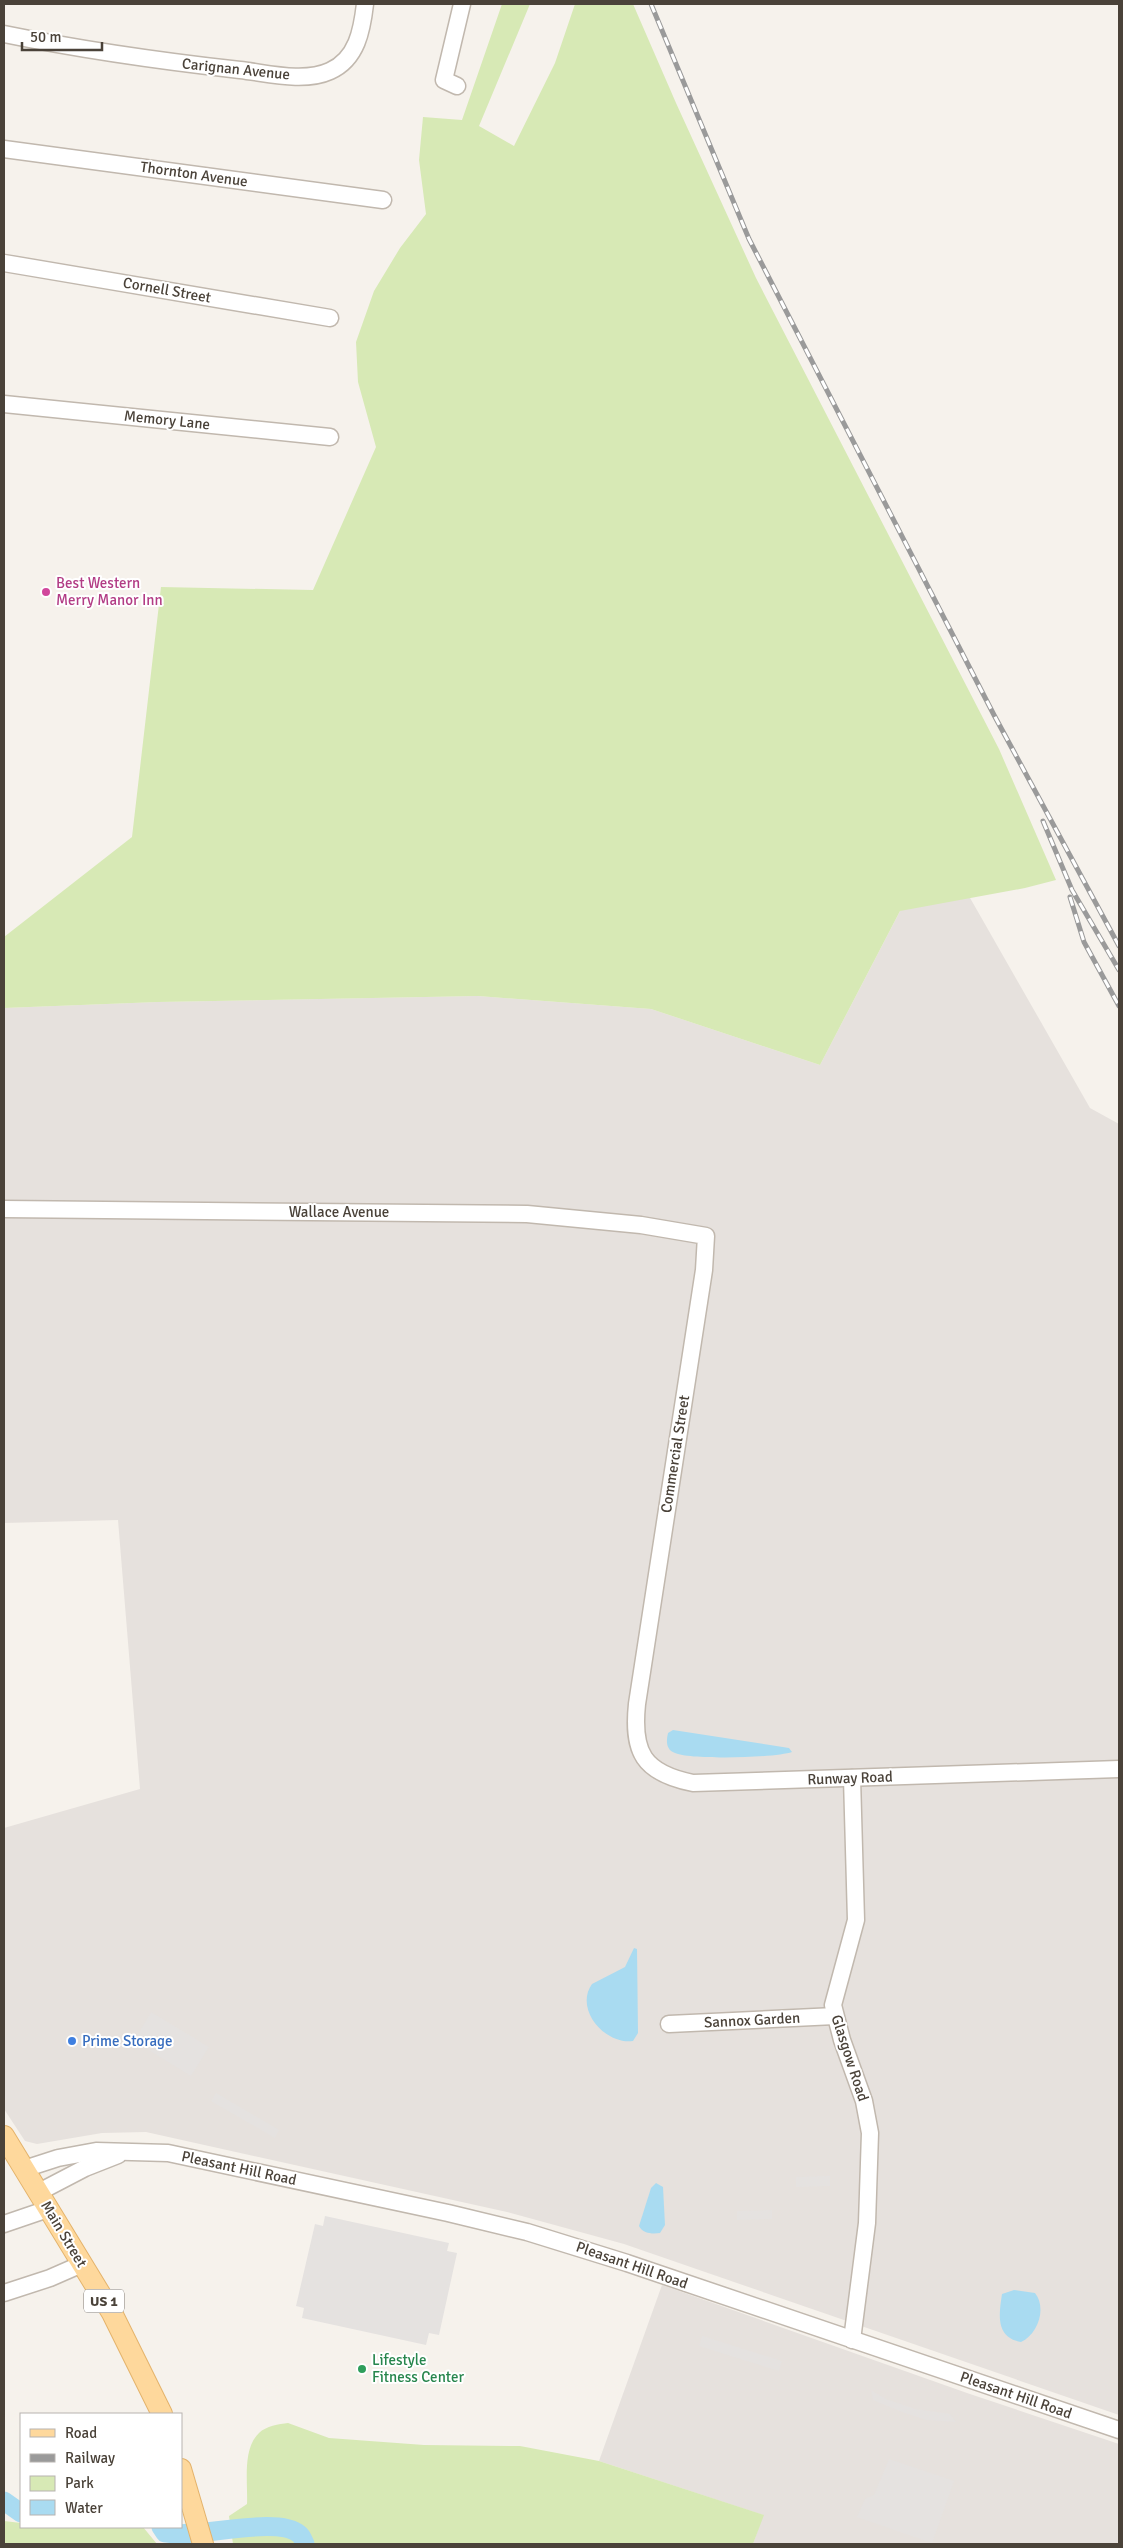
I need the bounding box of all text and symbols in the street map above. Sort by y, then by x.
scale bar [22,20,102,52]
text: 50 m [30,28,61,46]
street label: Carignan Avenue [181,54,291,84]
street label: Thornton Avenue [139,158,249,190]
street label: Cornell Street [122,273,212,307]
street label: Memory Lane [123,407,211,433]
place label: Best Western Merry Manor Inn [56,574,163,609]
marker: Best Western Merry Manor Inn [40,586,52,598]
street label: Wallace Avenue [289,1203,389,1221]
street label: Commercial Street [657,1394,693,1514]
street label: Runway Road [807,1768,893,1788]
street label: Sannox Garden [703,2008,801,2032]
street label: Glasgow Road [828,2012,872,2104]
place label: Prime Storage [82,2032,173,2050]
marker: Prime Storage [66,2035,78,2047]
street label: Pleasant Hill Road [180,2147,298,2189]
street label: Main Street [37,2197,91,2271]
street label: Pleasant Hill Road [574,2237,690,2293]
road number: US 1 [84,2290,124,2312]
place label: Lifestyle Fitness Center [372,2351,464,2386]
marker: Lifestyle Fitness Center [356,2363,368,2375]
street label: Pleasant Hill Road [958,2367,1074,2423]
legend [20,2413,182,2528]
text: Road [65,2424,97,2442]
text: Railway [65,2449,115,2467]
text: Park [65,2474,94,2492]
text: Water [65,2499,103,2517]

